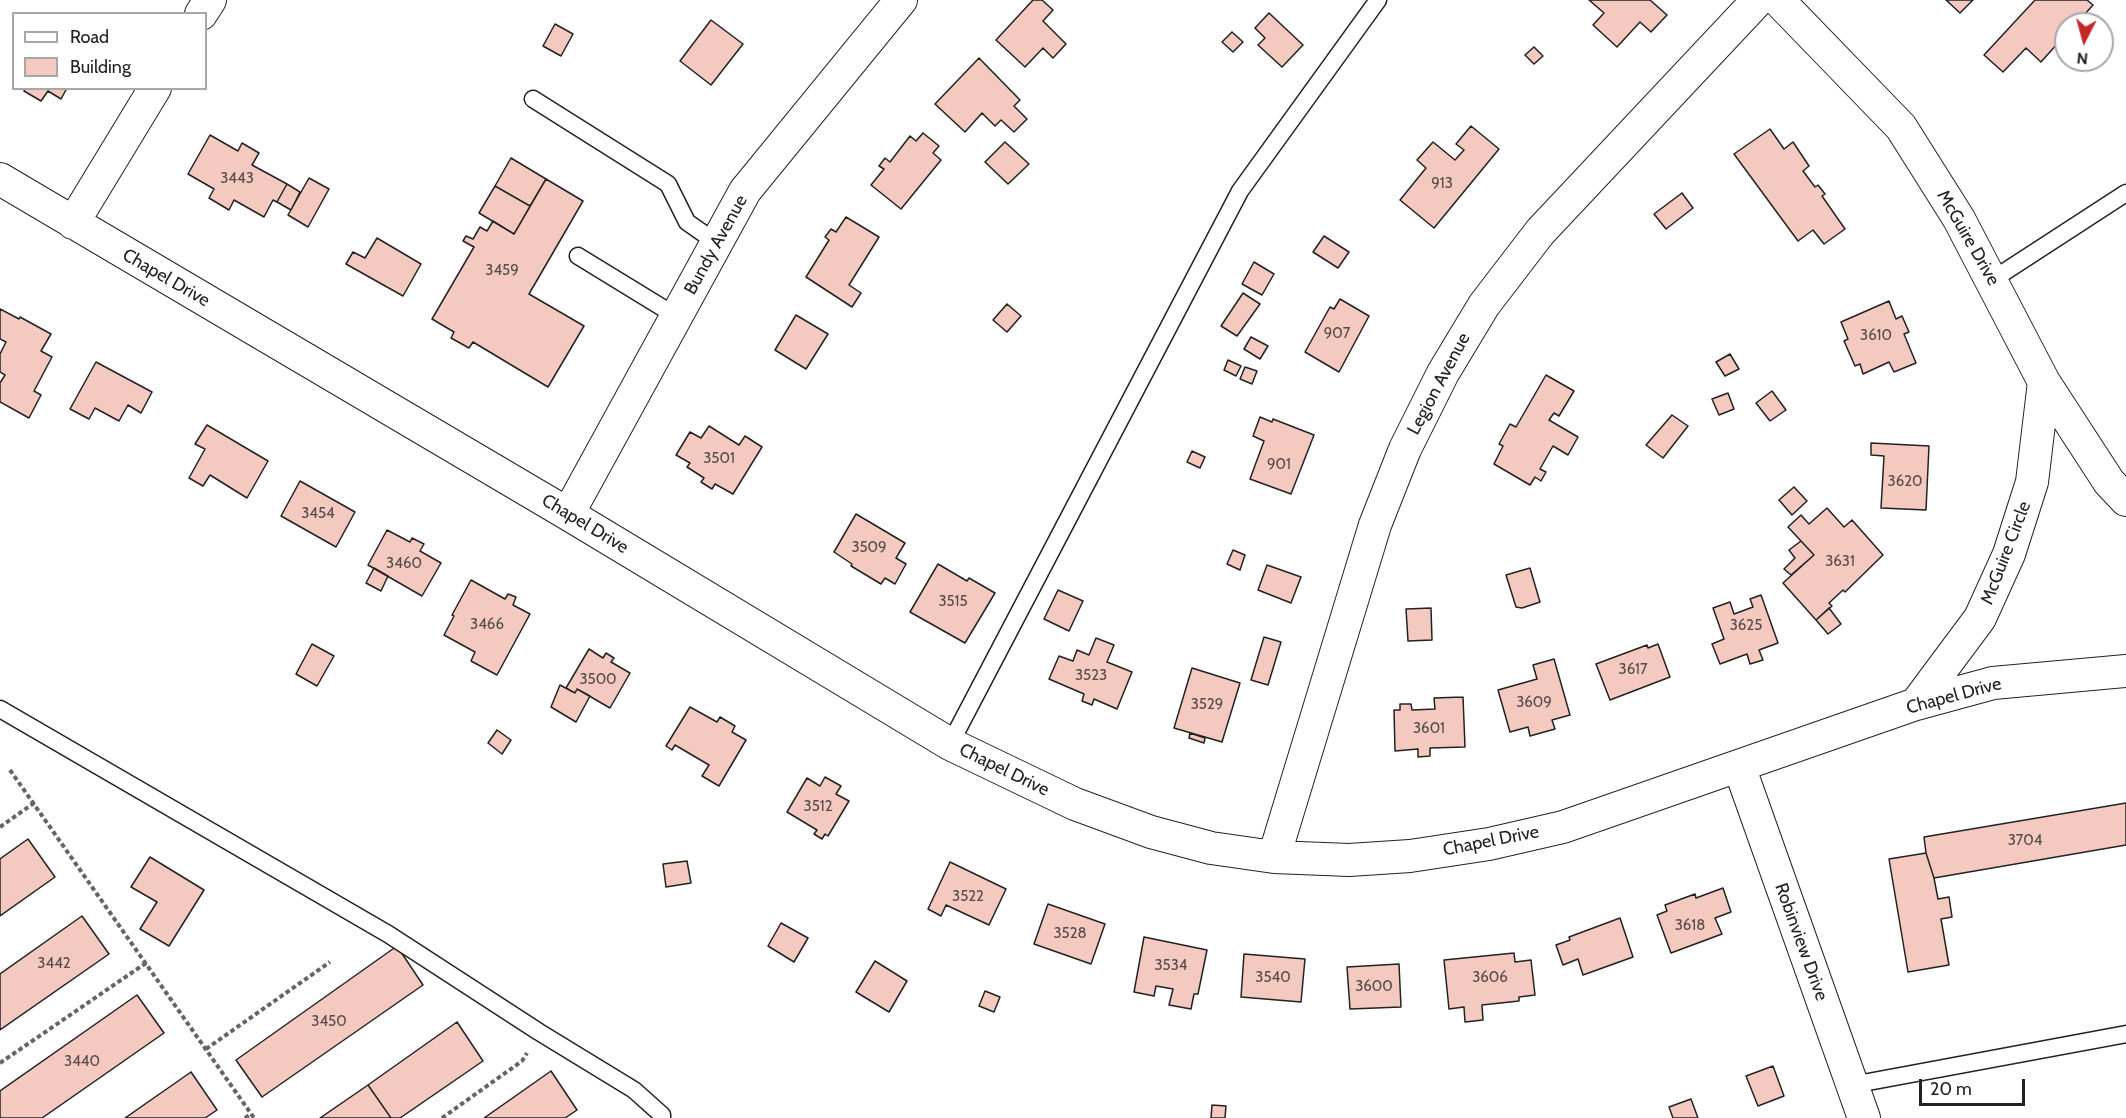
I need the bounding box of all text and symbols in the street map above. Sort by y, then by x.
legend [12,12,207,90]
north arrow [2054,12,2114,72]
text: Road [70,26,109,48]
text: N [2076,48,2089,68]
text: Building [70,56,131,78]
house number: 3443 [220,170,254,188]
house number: 913 [1431,175,1453,193]
street label: McGuire Drive [1932,186,2004,290]
street label: Bundy Avenue [680,192,752,298]
street label: Chapel Drive [118,244,214,312]
house number: 3459 [485,262,519,280]
house number: 907 [1324,325,1350,343]
house number: 3610 [1860,327,1892,345]
street label: Legion Avenue [1403,329,1475,439]
house number: 3501 [703,450,735,468]
house number: 901 [1267,456,1291,474]
house number: 3620 [1888,473,1922,491]
street label: Chapel Drive [538,490,632,558]
street label: McGuire Circle [1976,498,2036,608]
house number: 3454 [301,505,335,523]
house number: 3509 [851,539,887,557]
house number: 3631 [1825,553,1855,571]
house number: 3460 [386,555,422,573]
house number: 3515 [938,593,968,611]
house number: 3466 [470,616,504,634]
house number: 3625 [1730,617,1762,635]
house number: 3617 [1619,661,1647,679]
house number: 3523 [1075,667,1107,685]
house number: 3500 [579,671,617,689]
street label: Chapel Drive [1904,673,2004,719]
house number: 3609 [1516,694,1552,712]
house number: 3529 [1191,696,1223,714]
house number: 3601 [1413,720,1445,738]
street label: Chapel Drive [955,739,1053,801]
house number: 3512 [804,798,832,816]
street label: Chapel Drive [1441,821,1541,861]
house number: 3704 [2008,832,2042,850]
street label: Robinview Drive [1770,880,1832,1004]
house number: 3522 [952,888,984,906]
house number: 3618 [1675,917,1705,935]
house number: 3528 [1053,925,1087,943]
house number: 3442 [37,955,71,973]
house number: 3534 [1154,957,1188,975]
house number: 3540 [1255,969,1291,987]
house number: 3606 [1472,969,1508,987]
house number: 3600 [1355,978,1393,996]
house number: 3450 [311,1013,347,1031]
house number: 3440 [64,1053,100,1071]
scale bar [1922,1067,2028,1105]
text: 20 m [1930,1078,1972,1100]

